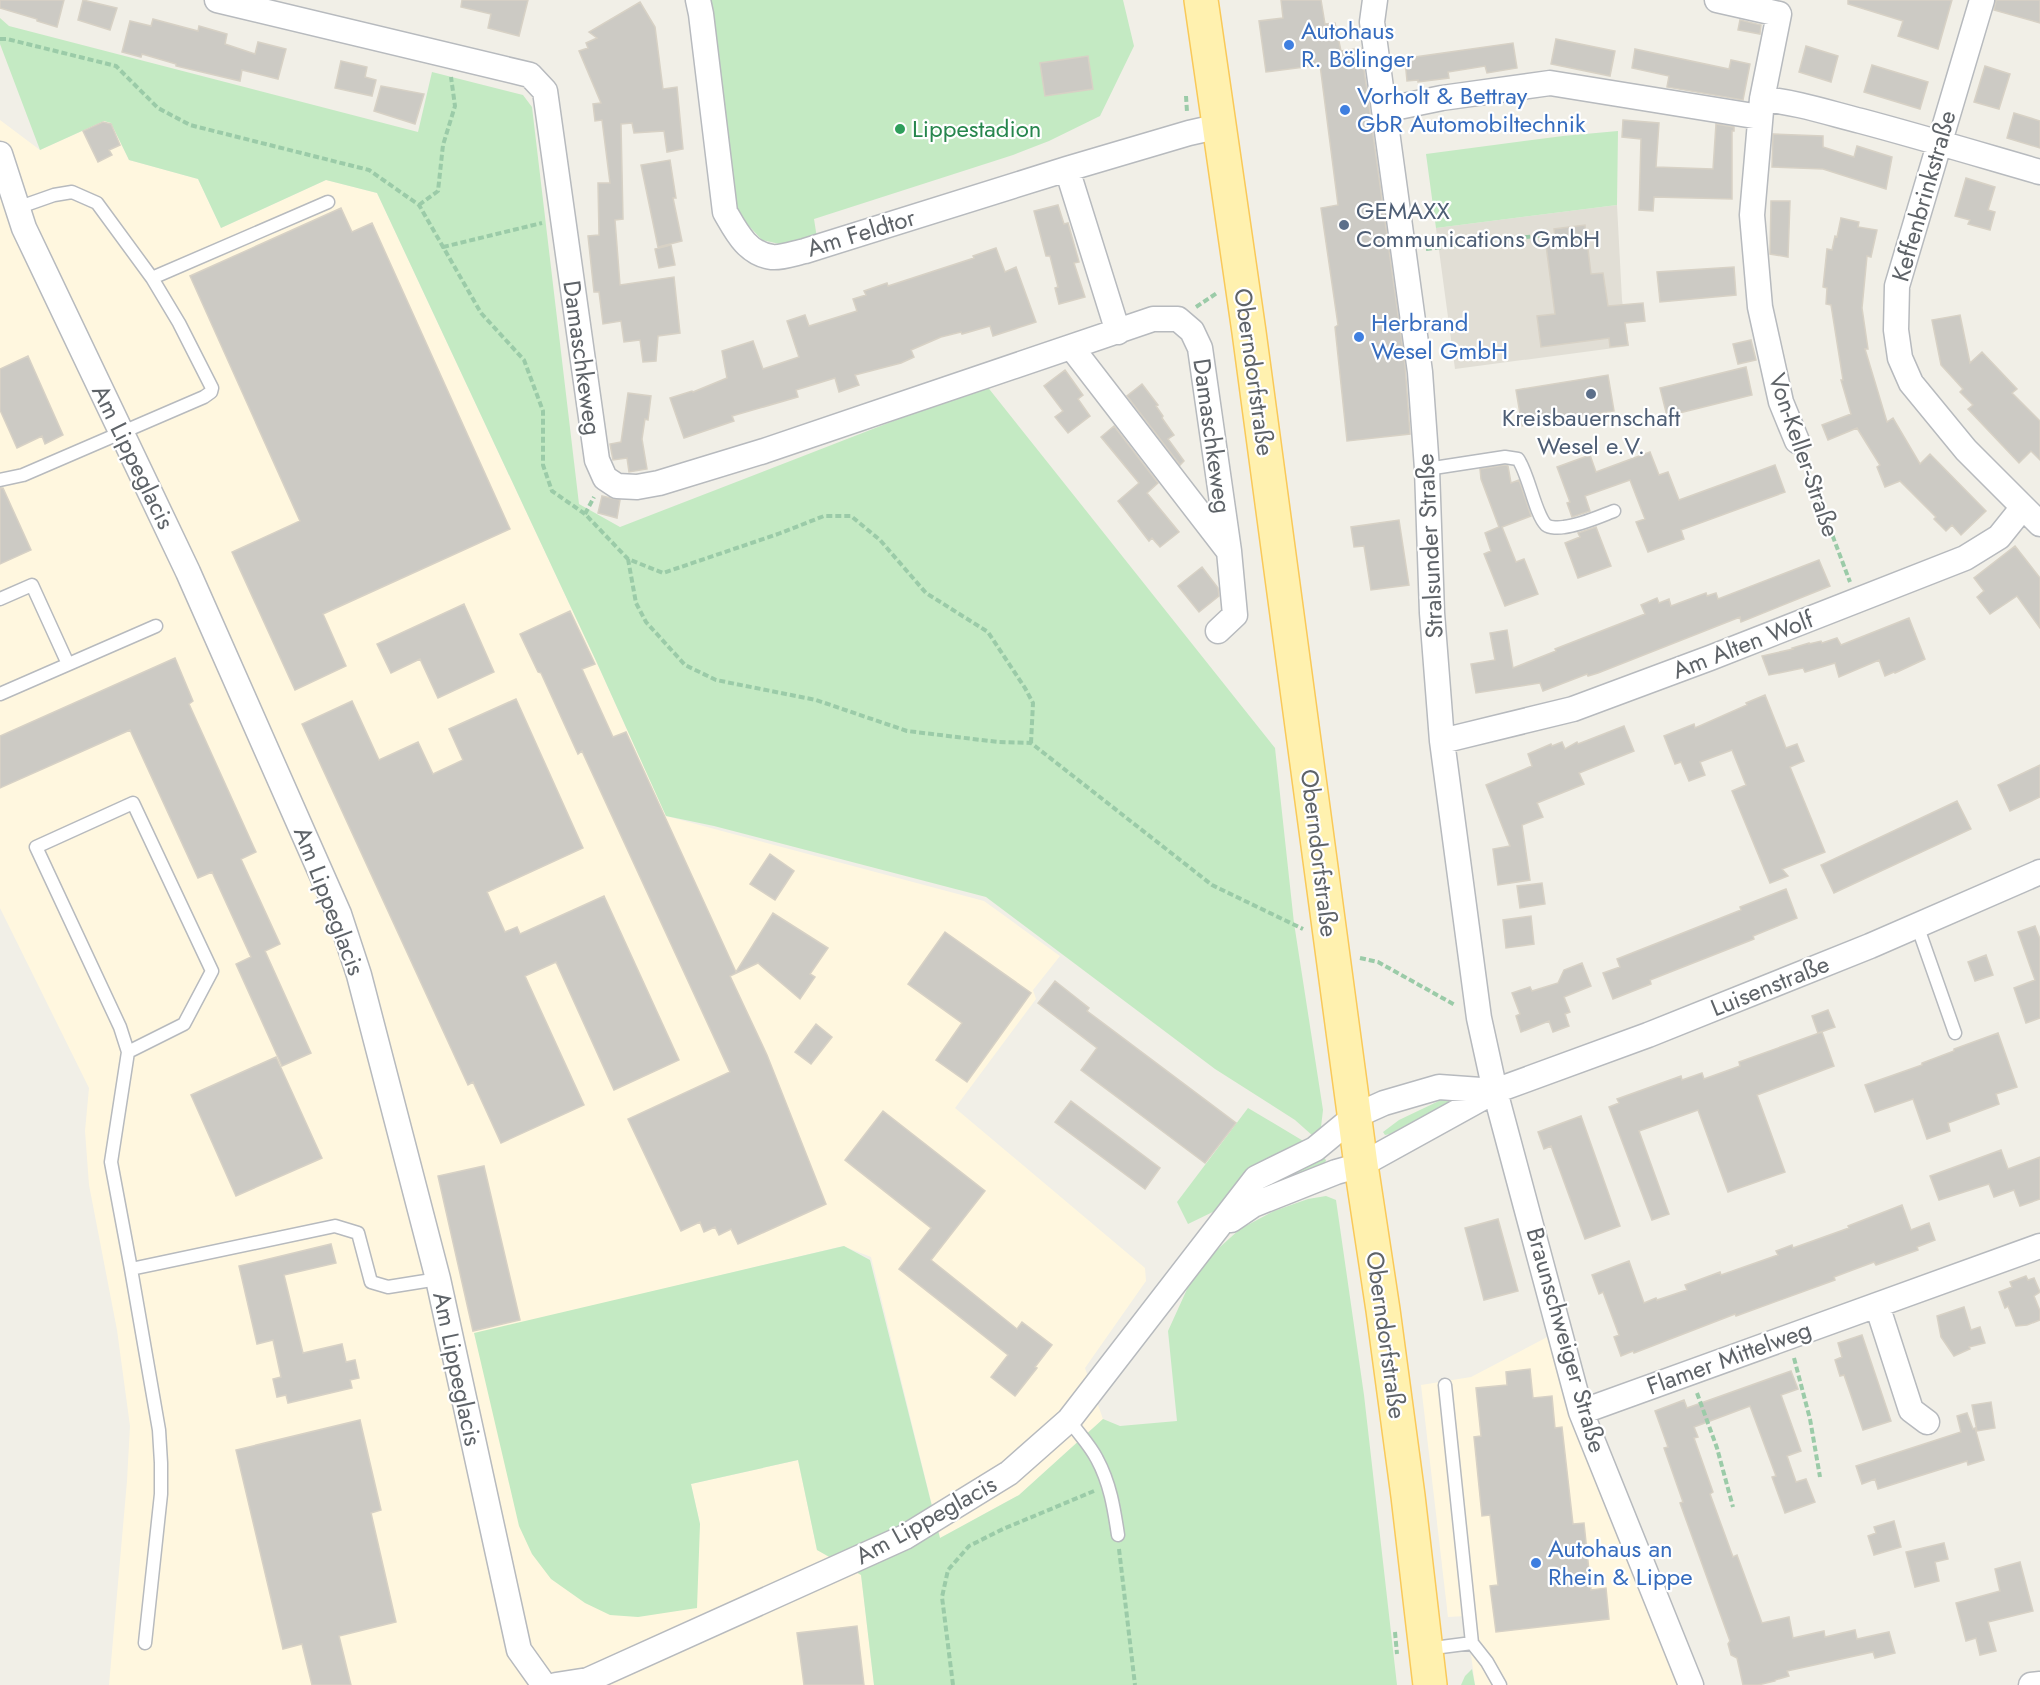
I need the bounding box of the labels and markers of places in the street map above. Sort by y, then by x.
place label: Autohaus R. Bölinger [1301,13,1415,76]
marker: Autohaus R. Bölinger [1282,38,1296,52]
place label: Vorholt & Bettray GbR Automobiltechnik [1357,78,1586,141]
marker: Vorholt & Bettray GbR Automobiltechnik [1338,103,1352,117]
place label: Lippestadion [912,111,1041,146]
marker: Lippestadion [893,122,907,136]
place label: GEMAXX Communications GmbH [1356,193,1600,256]
marker: GEMAXX Communications GmbH [1337,218,1351,232]
place label: Herbrand Wesel GmbH [1371,305,1508,368]
marker: Herbrand Wesel GmbH [1352,330,1366,344]
marker: Kreisbauernschaft Wesel e.V. [1584,387,1598,401]
place label: Kreisbauernschaft Wesel e.V. [1502,400,1681,463]
place label: Autohaus an Rhein & Lippe [1548,1531,1693,1594]
marker: Autohaus an Rhein & Lippe [1529,1556,1543,1570]

